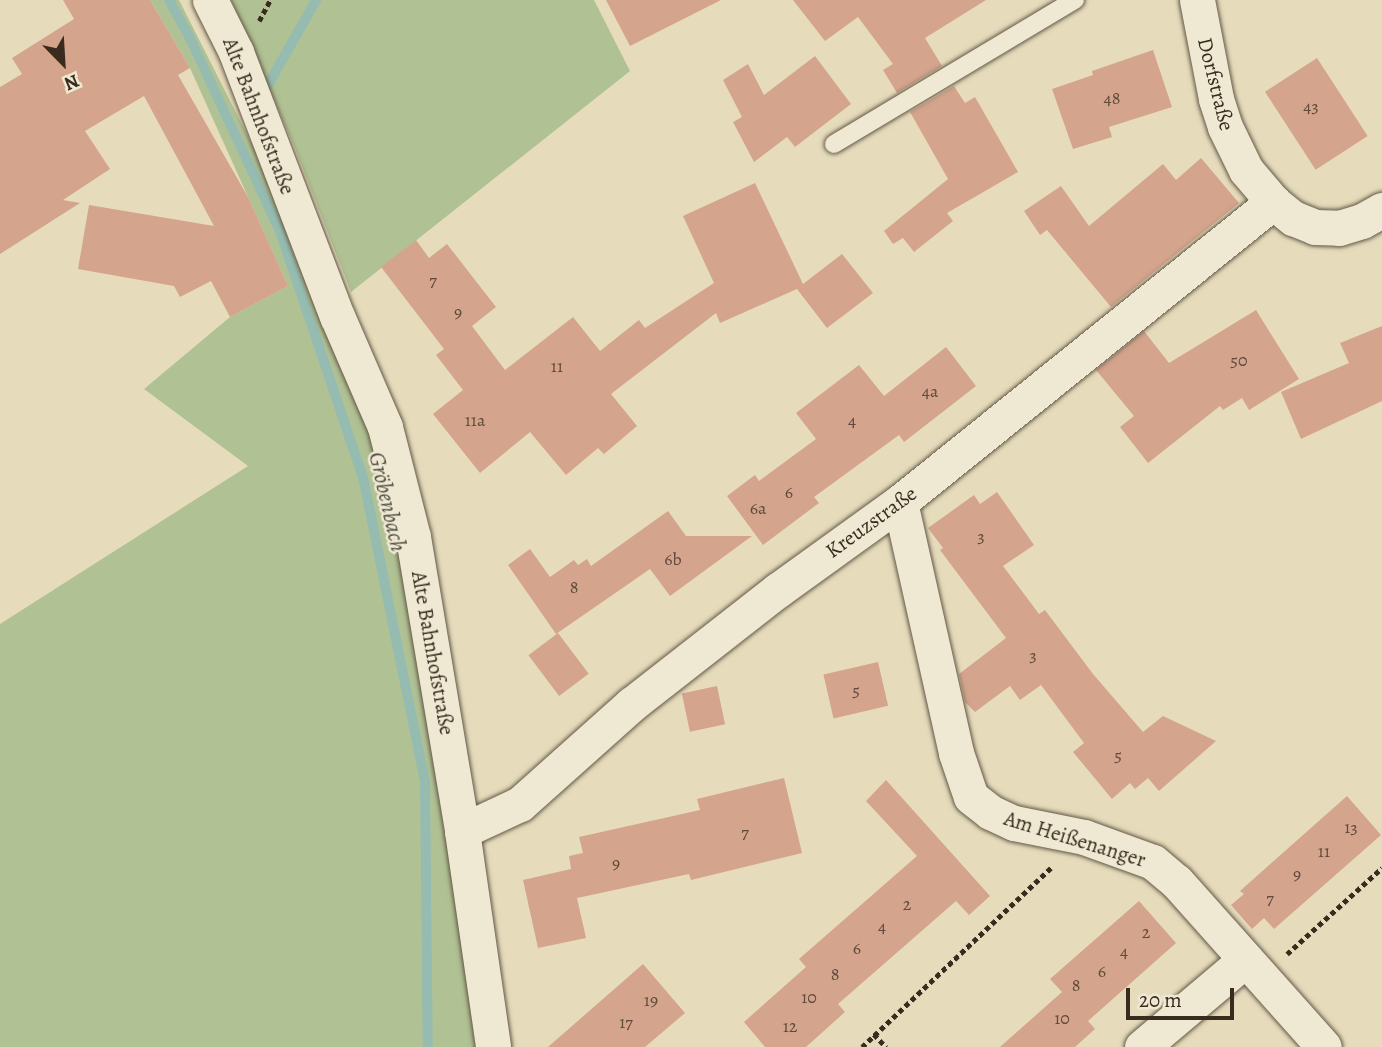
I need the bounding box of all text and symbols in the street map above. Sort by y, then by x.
north arrow [28,28,98,98]
street label: Alte Bahnhofstraße [218,34,300,198]
street label: Dorfstraße [1192,35,1240,133]
text: N [60,67,83,97]
house number: 48 [1104,87,1120,109]
house number: 43 [1303,95,1319,117]
house number: 7 [429,269,437,291]
house number: 9 [454,301,462,323]
house number: 50 [1230,349,1248,371]
house number: 11 [551,355,563,377]
house number: 4a [922,380,938,402]
house number: 11a [465,409,485,431]
house number: 4 [848,409,856,431]
water label: Gröbenbach [362,449,412,555]
house number: 6 [785,481,793,503]
street label: Kreuzstraße [821,481,921,563]
house number: 6a [750,497,766,519]
house number: 3 [977,525,985,547]
house number: 6b [664,548,682,570]
street label: Alte Bahnhofstraße [406,569,460,737]
house number: 8 [570,576,578,598]
house number: 3 [1029,644,1037,666]
house number: 5 [852,679,860,701]
house number: 5 [1114,744,1122,766]
street label: Am Heißenanger [1001,805,1149,873]
house number: 13 [1344,816,1358,838]
house number: 7 [741,821,749,843]
house number: 11 [1318,840,1330,862]
house number: 9 [612,852,620,874]
house number: 9 [1293,863,1301,885]
house number: 7 [1266,887,1274,909]
house number: 2 [903,893,911,915]
house number: 4 [878,915,886,937]
house number: 2 [1142,921,1150,943]
house number: 6 [853,937,861,959]
house number: 4 [1120,940,1128,962]
house number: 6 [1098,960,1106,982]
house number: 8 [831,963,839,985]
house number: 8 [1072,974,1080,996]
scale bar [1130,974,1238,1018]
house number: 10 [801,986,817,1008]
text: 20 m [1139,986,1182,1014]
house number: 19 [644,989,658,1011]
house number: 10 [1054,1007,1070,1029]
house number: 17 [619,1011,633,1033]
house number: 12 [783,1015,797,1037]

